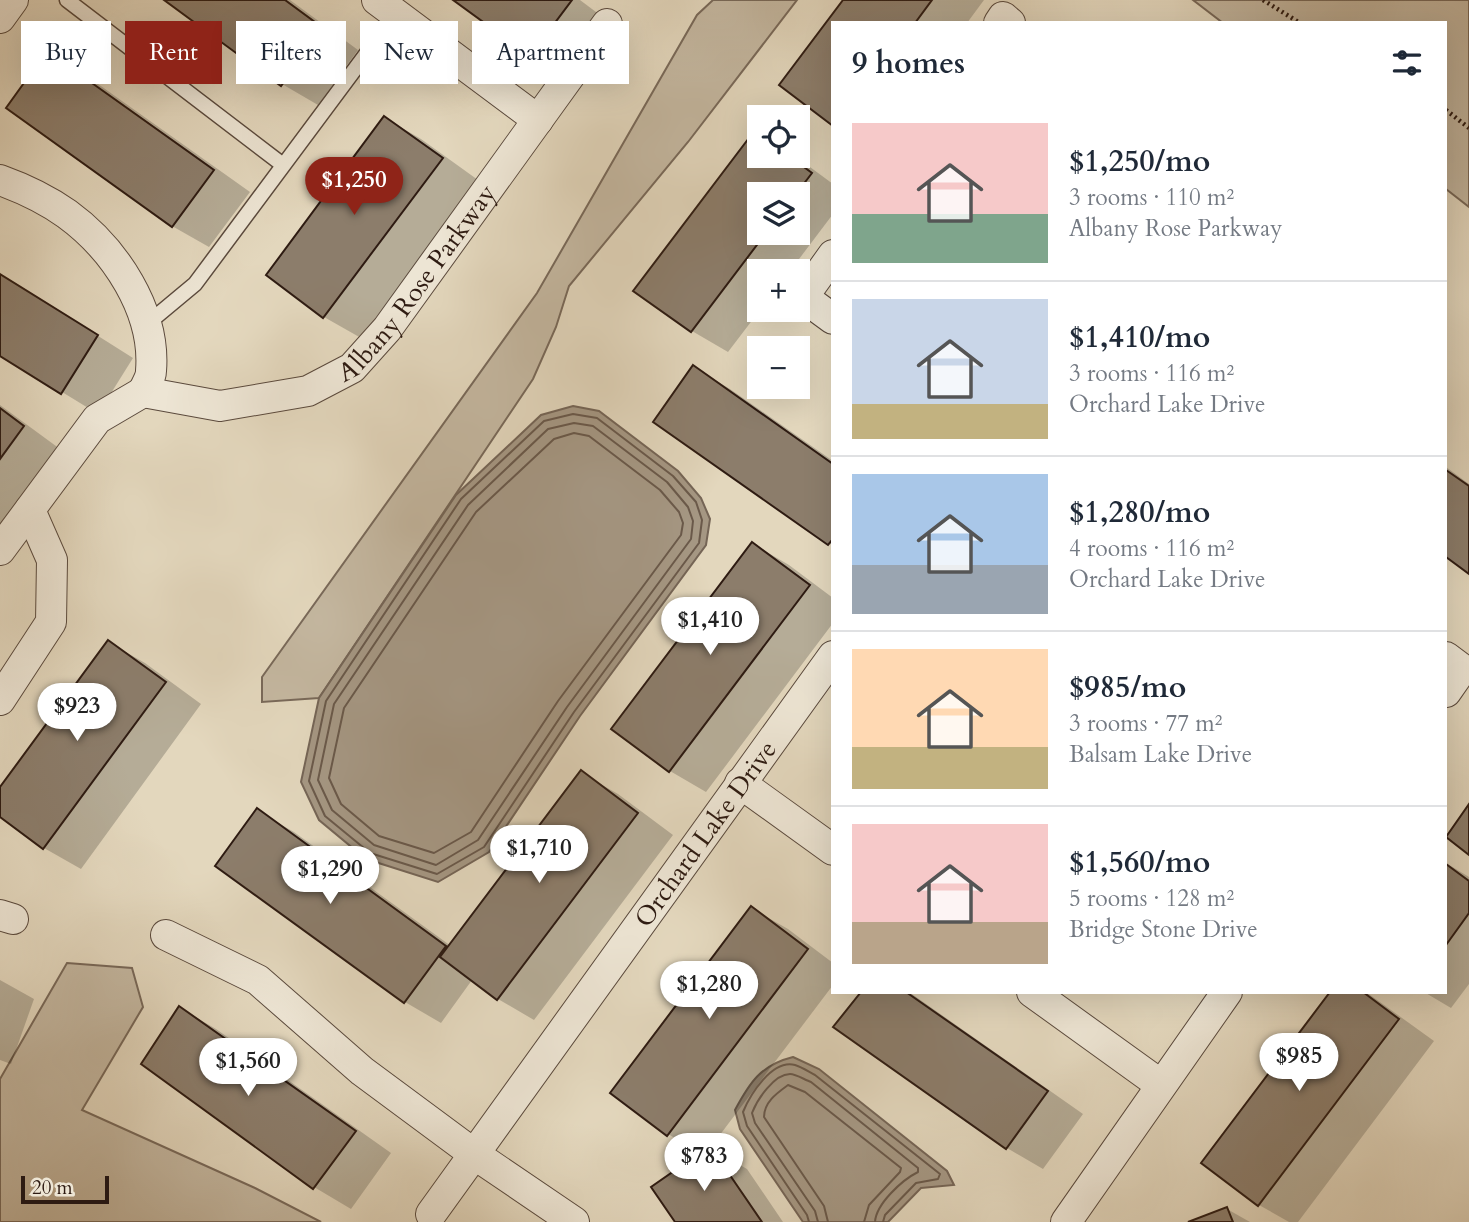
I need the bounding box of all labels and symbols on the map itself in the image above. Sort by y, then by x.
pin: $1,250 [297,158,411,217]
street label: Albany Rose Parkway [332,177,504,390]
pin: $1,410 [653,598,767,657]
pin: $923 [36,684,118,743]
street label: Orchard Lake Drive [626,733,785,934]
pin: $1,710 [482,826,596,885]
pin: $1,290 [273,846,387,906]
pin: $1,280 [652,962,766,1021]
pin: $985 [1258,1034,1340,1093]
pin: $1,560 [191,1038,305,1098]
pin: $783 [663,1134,745,1193]
scale bar [21,1173,108,1205]

